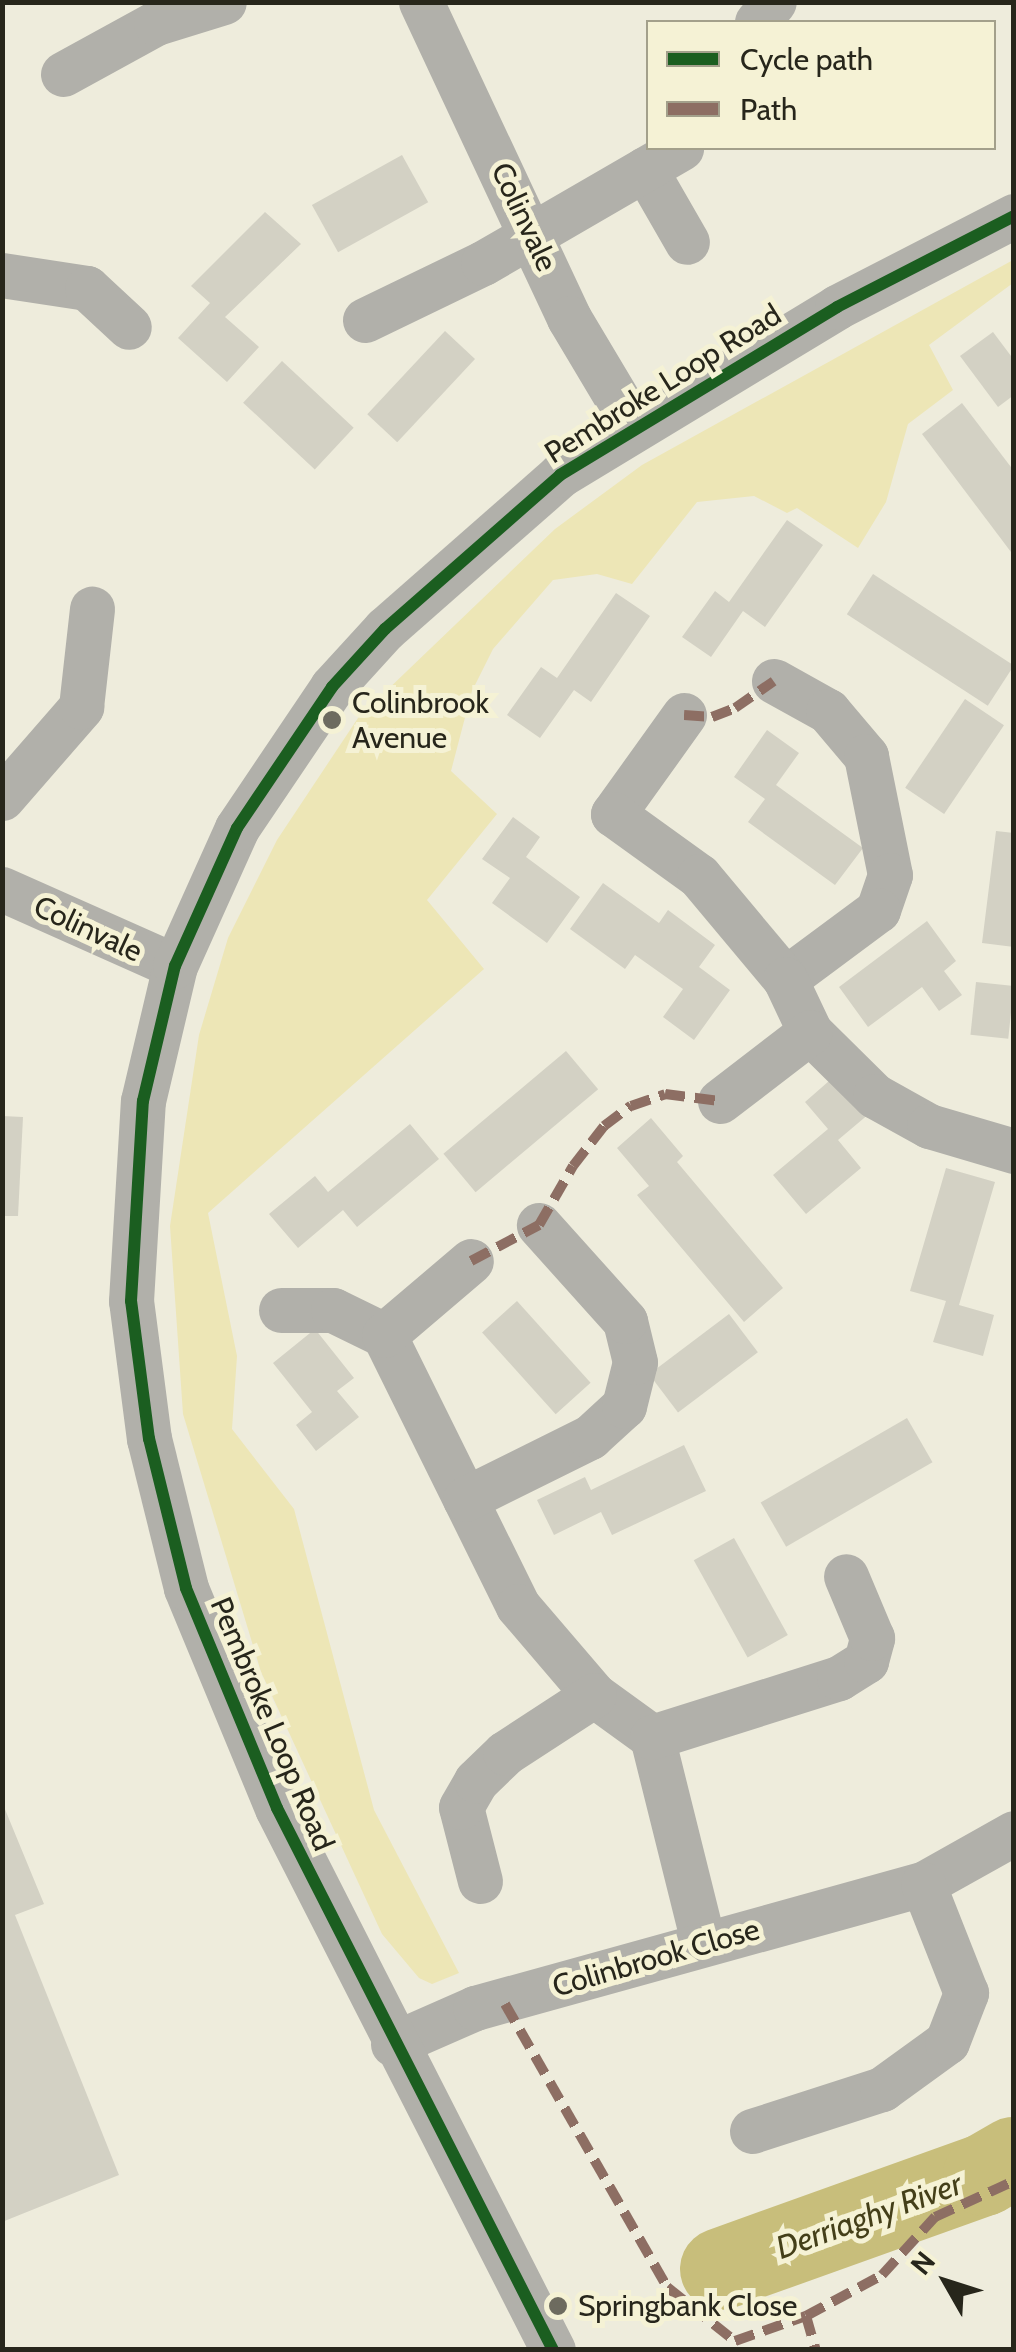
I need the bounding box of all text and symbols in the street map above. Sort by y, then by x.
legend [646,20,996,150]
text: Cycle path [740,41,873,78]
text: Path [740,91,797,128]
street label: Colinvale [483,157,565,277]
street label: Pembroke Loop Road [538,297,788,471]
place label: Colinbrook Avenue [352,685,489,756]
marker: Colinbrook Avenue [321,709,343,731]
street label: Colinvale [28,888,148,970]
street label: Pembroke Loop Road [202,1592,342,1856]
street label: Colinbrook Close [548,1911,764,2005]
water label: Derriaghy River [771,2165,967,2267]
north arrow [896,2232,996,2332]
text: N [903,2245,942,2282]
place label: Springbank Close [578,2288,797,2324]
marker: Springbank Close [547,2295,569,2317]

